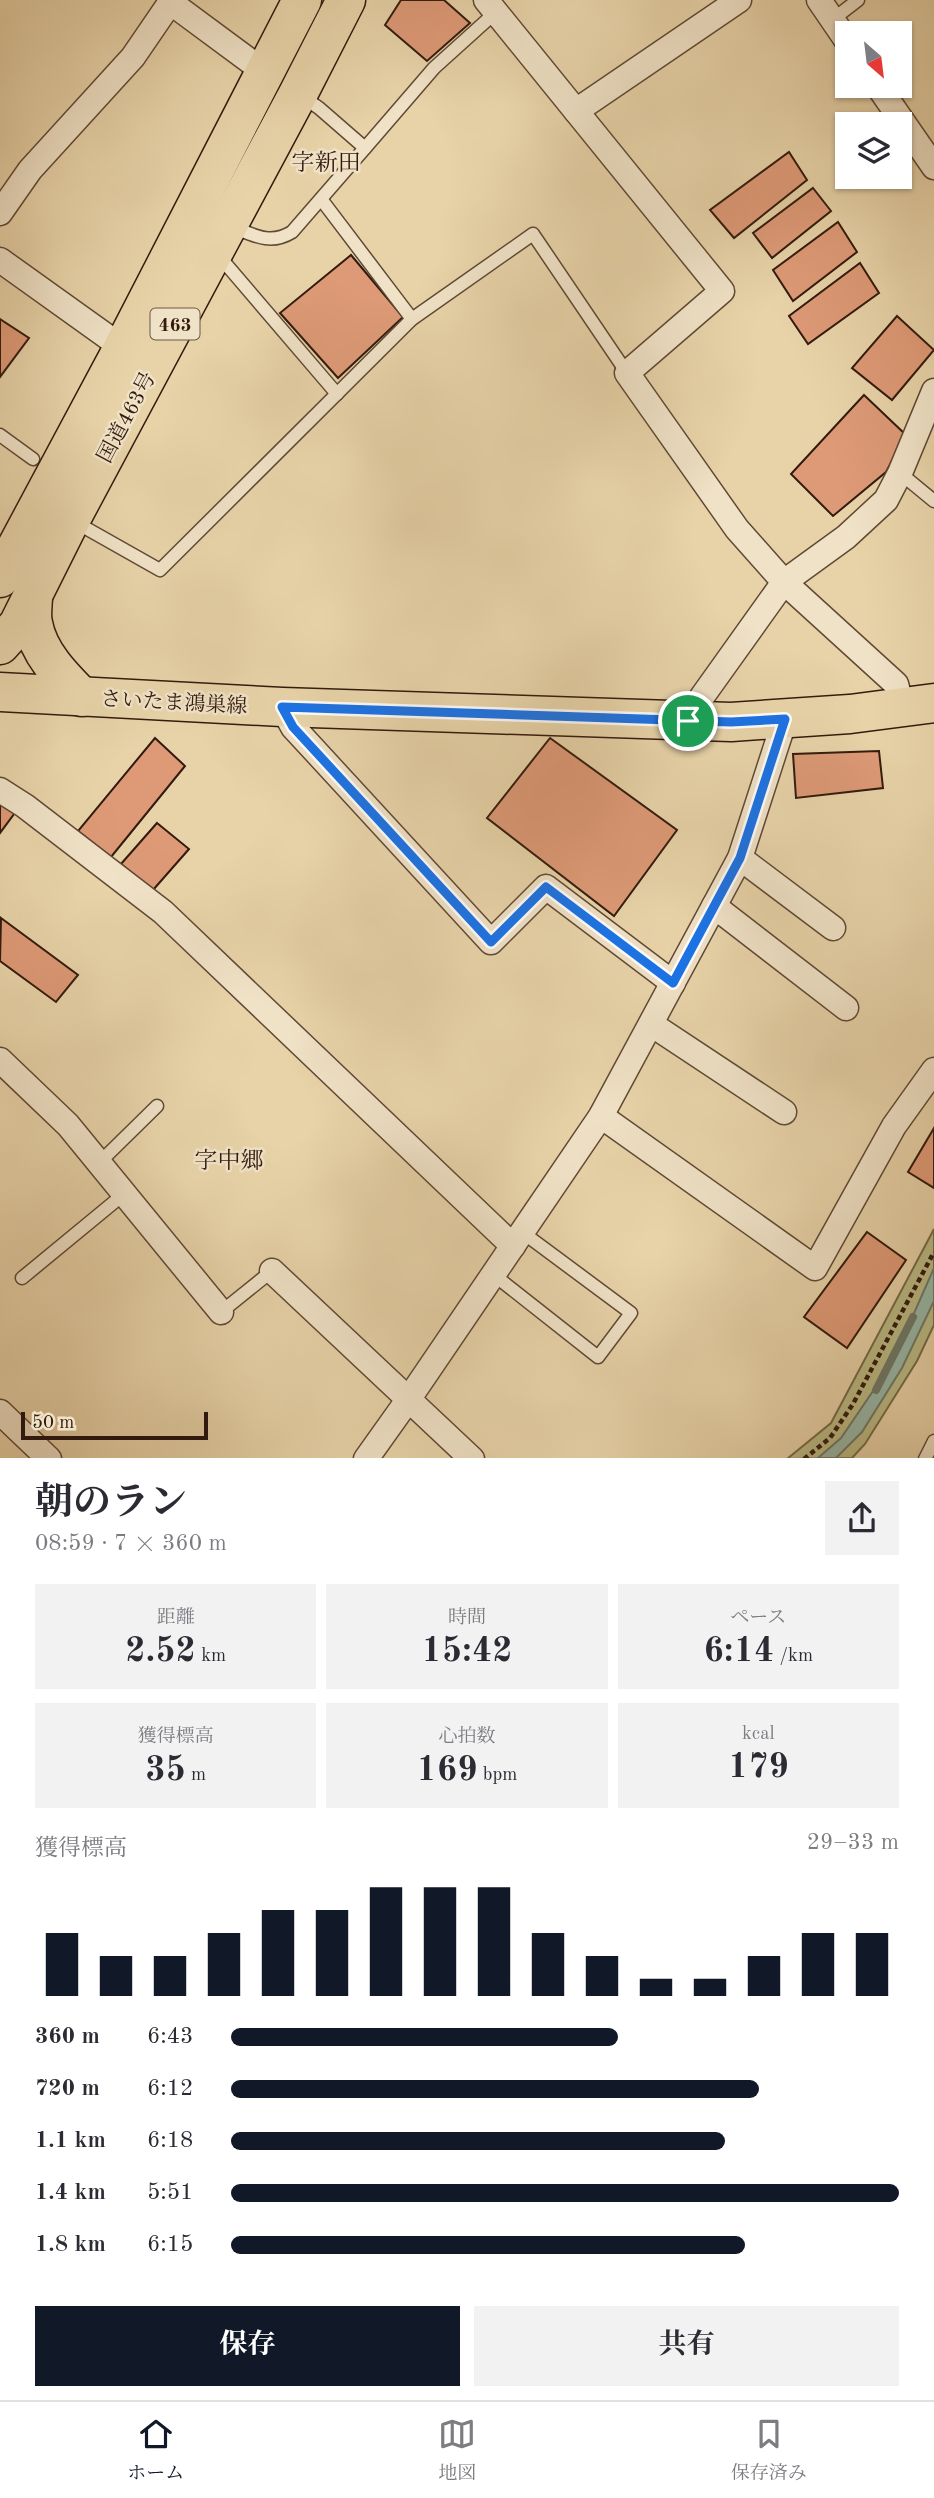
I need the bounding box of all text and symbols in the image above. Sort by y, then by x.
north arrow [835,21,912,98]
map controls [835,21,912,189]
button: layers [835,112,912,189]
district label: 字新田 [292,150,361,175]
road number: 463 [150,308,200,340]
street label: 国道463号 [93,368,160,467]
street label: さいたま鴻巣線 [100,687,248,718]
pin [658,691,718,751]
icon: arrive [669,702,707,740]
district label: 字中郷 [195,1148,264,1173]
scale bar [21,1409,208,1441]
text: 50 m [32,1414,74,1433]
button: share [825,1481,899,1555]
text: 朝のラン [35,1485,187,1523]
text: 08:59 · 7 × 360 m [35,1532,227,1555]
text: 距離 [157,1609,195,1628]
text: 時間 [448,1609,486,1628]
text: ペース [730,1609,786,1628]
text: 2.52 [125,1634,196,1669]
text: 15:42 [421,1634,513,1669]
text: 6:14 [704,1634,774,1669]
text: km [196,1647,226,1666]
text: /km [774,1647,813,1666]
text: kcal [742,1725,775,1744]
text: 獲得標高 [138,1728,214,1747]
text: 心拍数 [438,1728,496,1747]
text: 179 [728,1750,789,1785]
text: 35 [145,1753,186,1788]
text: 169 [417,1753,477,1788]
text: m [186,1766,206,1785]
text: bpm [477,1766,517,1785]
text: 29–33 m [807,1831,899,1854]
text: 獲得標高 [35,1837,127,1860]
text: 360 m [35,2025,100,2048]
text: 6:43 [147,2025,193,2048]
text: 720 m [35,2077,100,2100]
text: 6:12 [147,2077,193,2100]
text: 1.1 km [35,2129,106,2152]
text: 6:18 [147,2129,193,2152]
text: 1.4 km [35,2181,106,2204]
text: 5:51 [147,2181,193,2204]
text: 1.8 km [35,2233,106,2256]
text: 6:15 [147,2233,193,2256]
button: 保存 [35,2306,460,2386]
button: 共有 [474,2306,899,2386]
tab: ホーム [127,2415,184,2486]
tab: 地図 [438,2415,477,2486]
tab: 保存済み [731,2415,807,2486]

